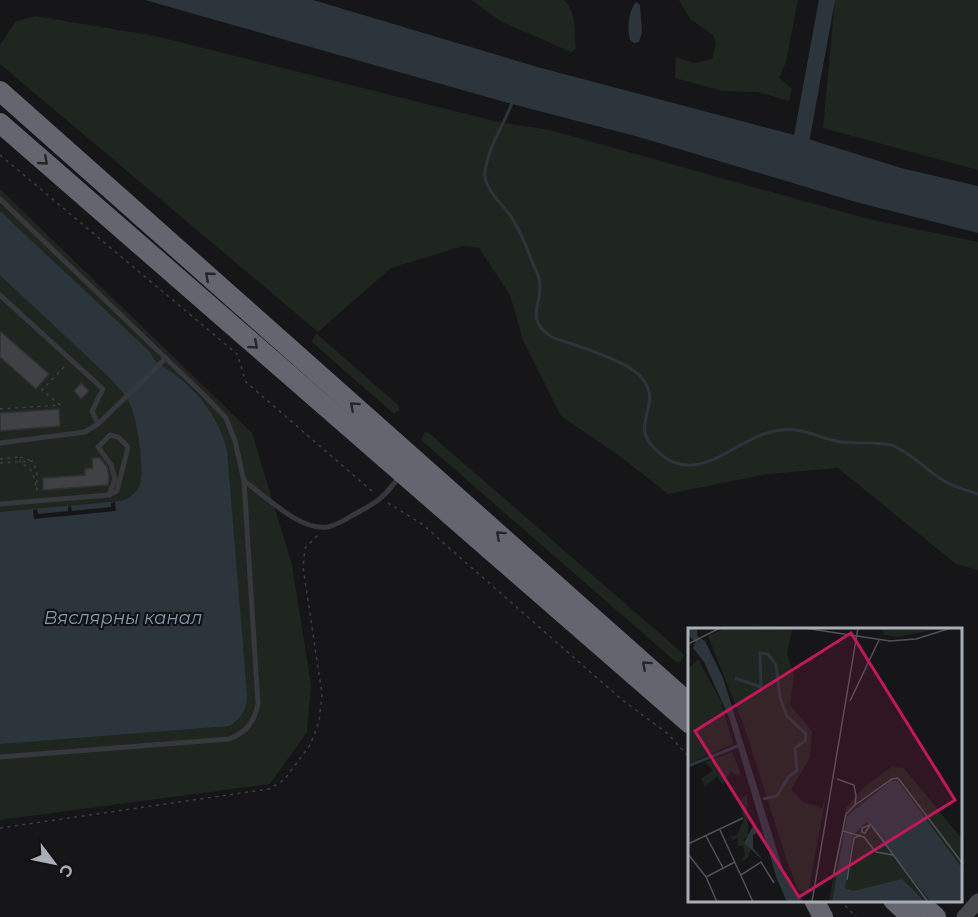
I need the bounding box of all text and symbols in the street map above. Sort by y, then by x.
one-way arrow [37,154,48,165]
one-way arrow [205,272,216,283]
one-way arrow [247,338,258,349]
one-way arrow [351,402,361,413]
one-way arrow [496,531,507,542]
water label: Вяслярны канал [44,607,202,629]
inset map [688,628,963,902]
one-way arrow [642,661,653,672]
north arrow [24,833,84,893]
text: С [55,861,77,881]

